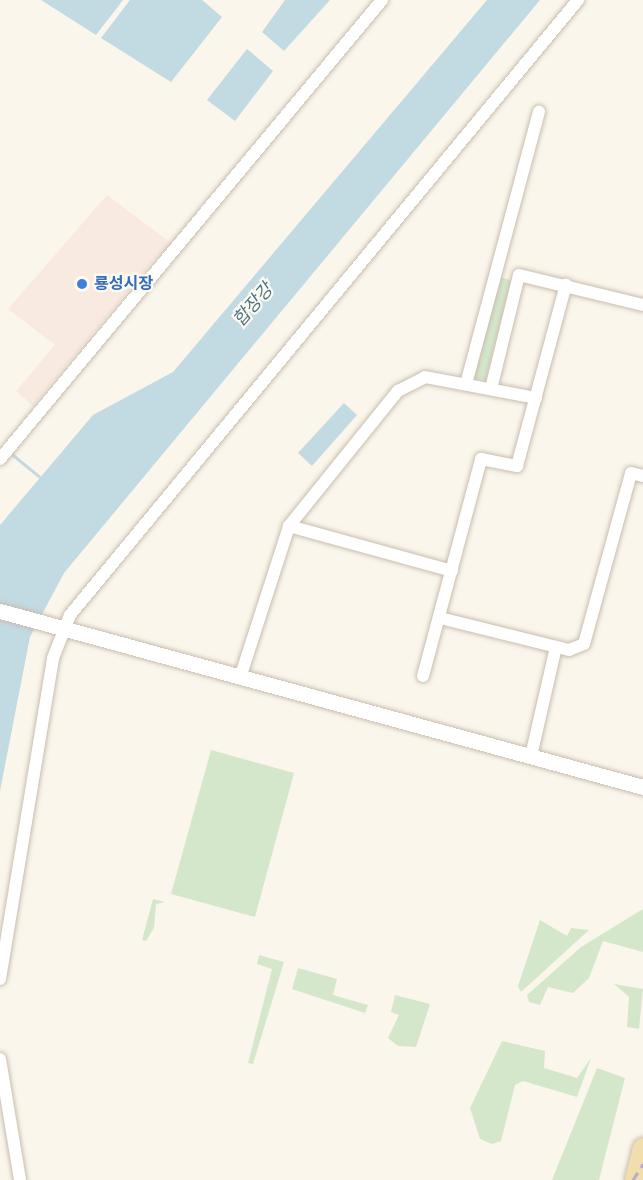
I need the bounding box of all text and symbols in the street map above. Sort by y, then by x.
place label: 룡성시장 [94,274,153,294]
marker: 룡성시장 [75,277,89,291]
water label: 합장강 [229,279,277,331]

